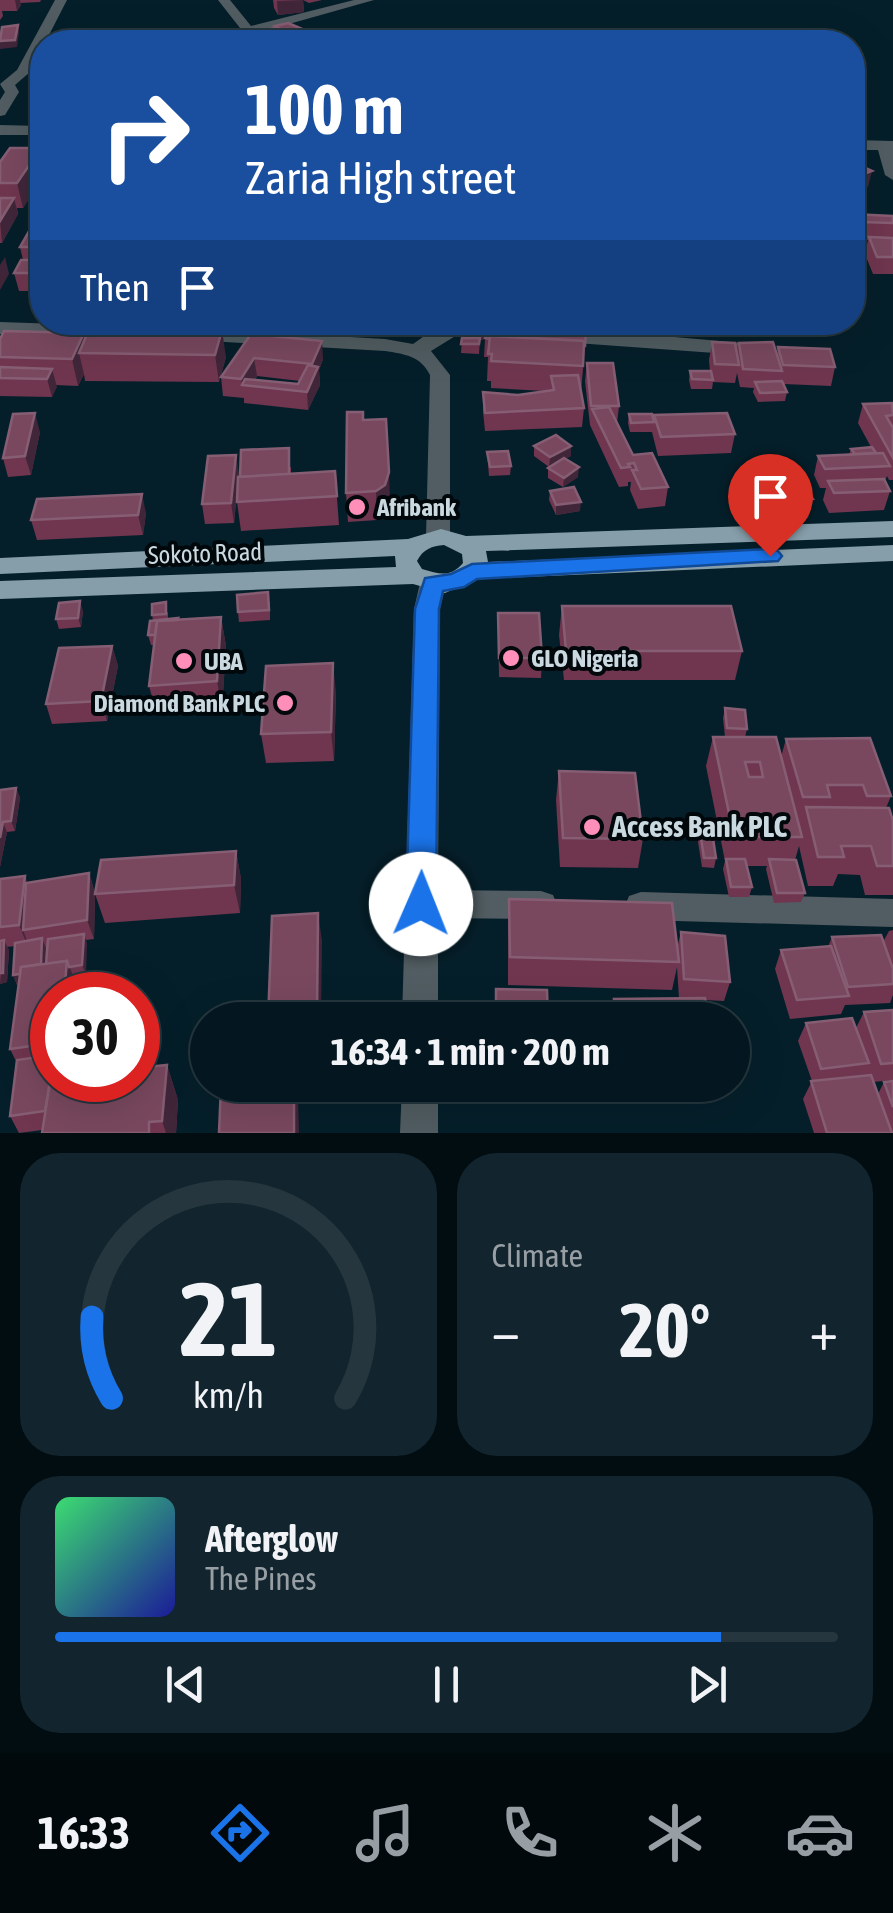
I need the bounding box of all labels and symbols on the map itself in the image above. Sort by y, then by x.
pin [728,454,813,557]
place label: Afribank [376,493,457,521]
marker: Afribank [346,496,368,518]
street label: Sokoto Road [147,537,263,569]
place label: GLO Nigeria [531,644,638,672]
place label: UBA [204,647,244,675]
marker: GLO Nigeria [500,647,522,669]
marker: UBA [173,650,195,672]
place label: Diamond Bank PLC [94,689,266,717]
marker: Diamond Bank PLC [274,692,296,714]
place label: Access Bank PLC [611,809,788,843]
marker: Access Bank PLC [581,816,603,838]
position arrow [369,852,473,956]
speed limit sign: 30 [30,972,160,1102]

